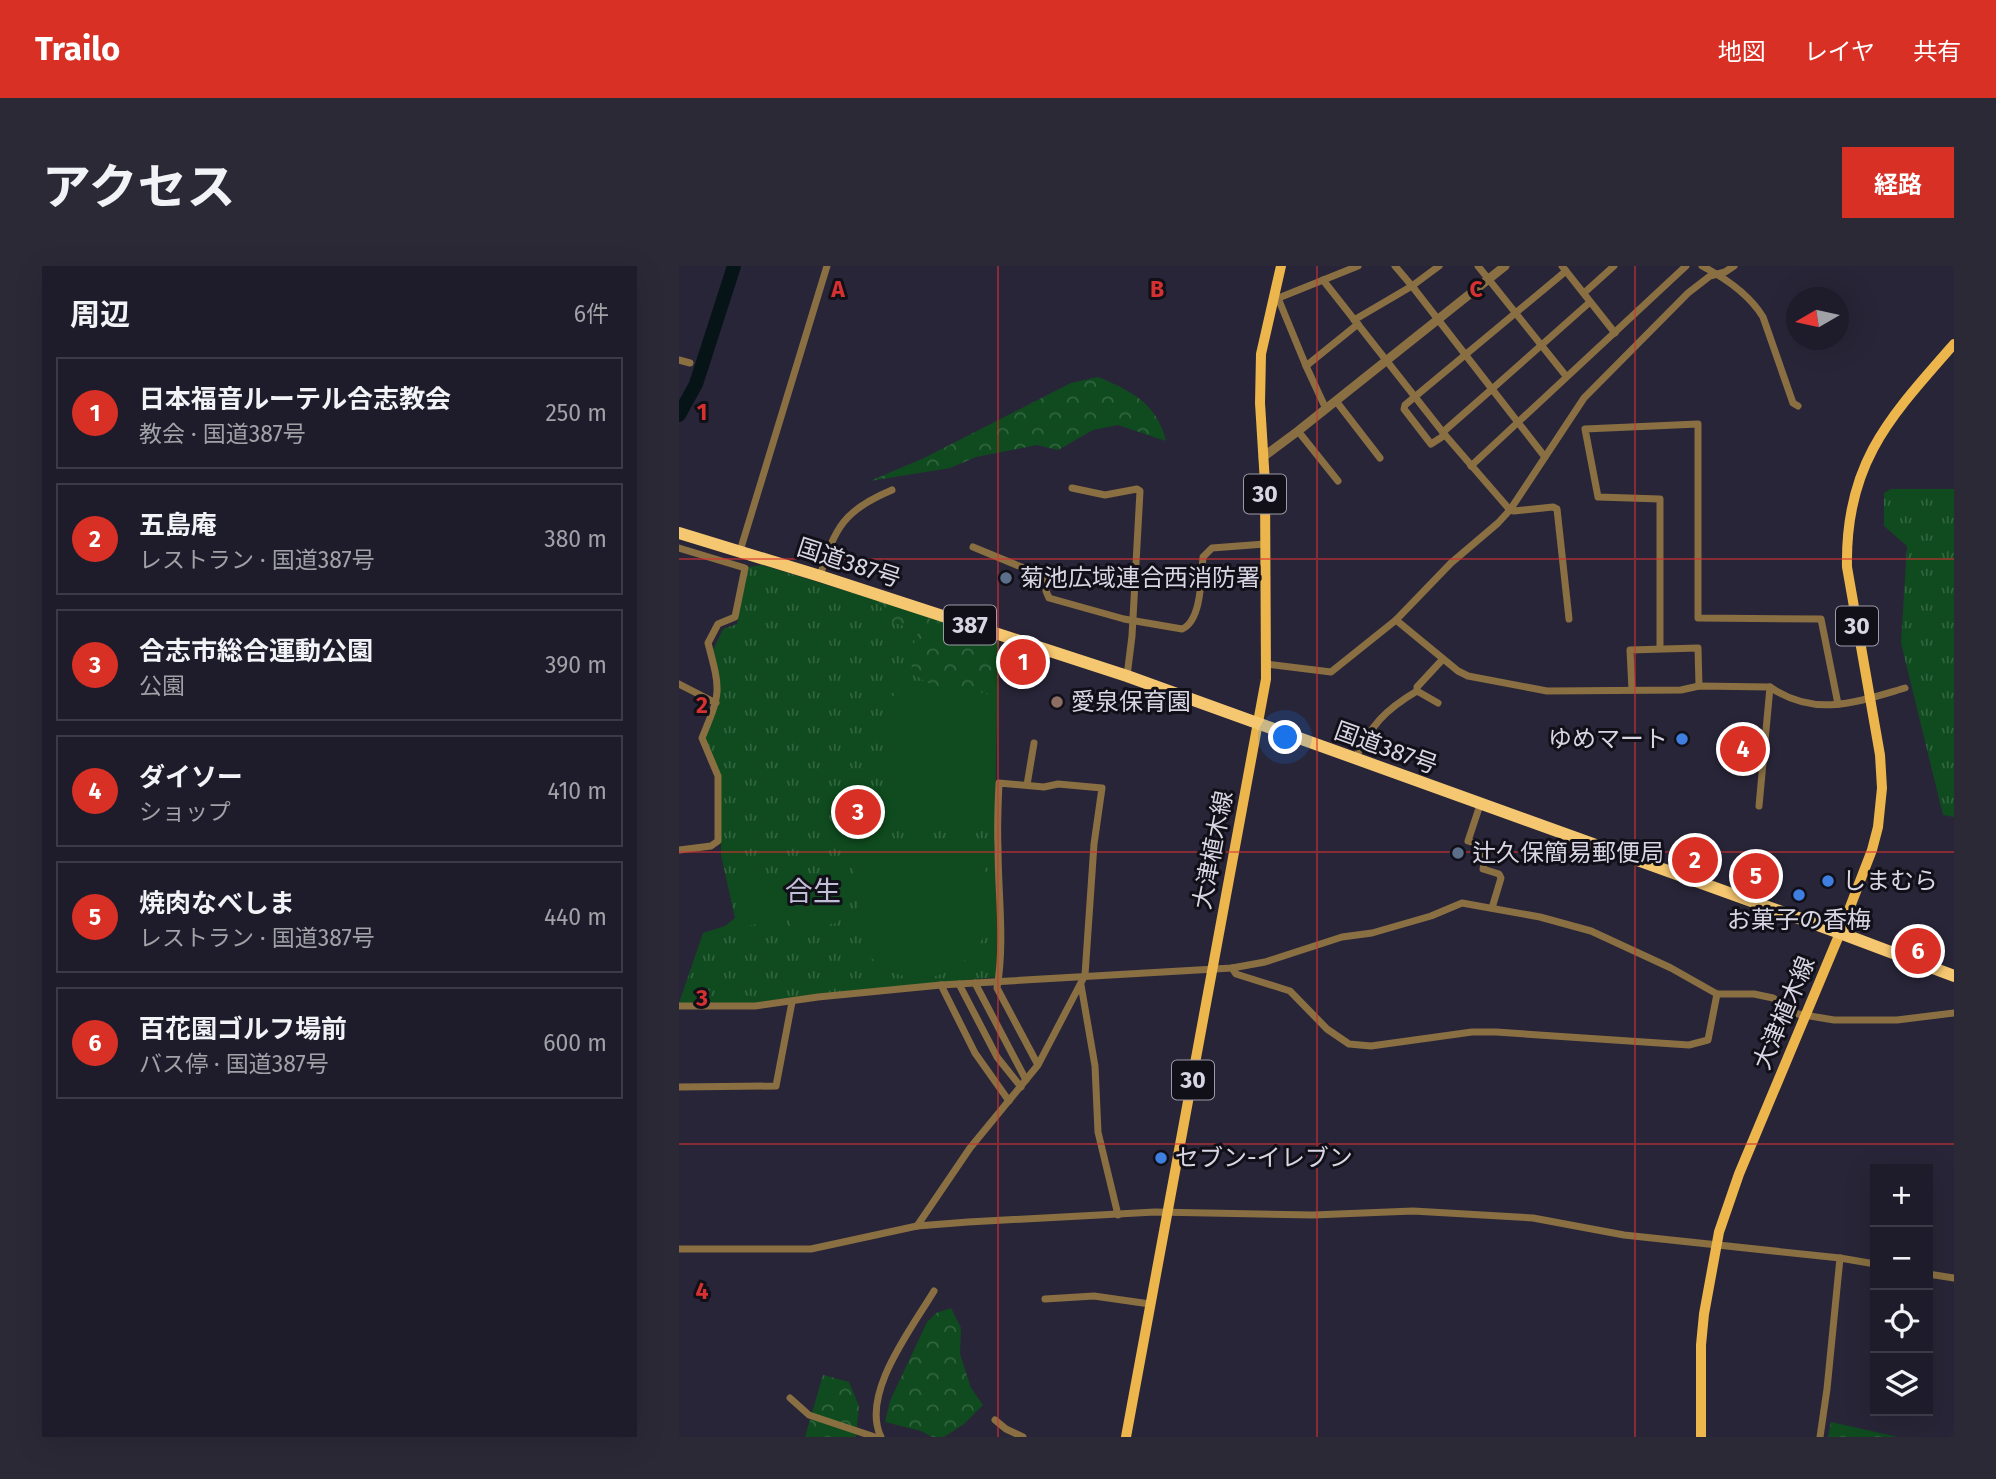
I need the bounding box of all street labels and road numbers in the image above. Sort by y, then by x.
road number: 30 [1244,474,1286,513]
street label: 国道387号 [794,533,904,593]
road number: 387 [944,606,996,644]
road number: 30 [1836,606,1878,646]
street label: 国道387号 [1331,716,1441,780]
street label: 大津植木線 [1188,788,1238,912]
street label: 大津植木線 [1748,952,1820,1074]
road number: 30 [1172,1060,1214,1100]

